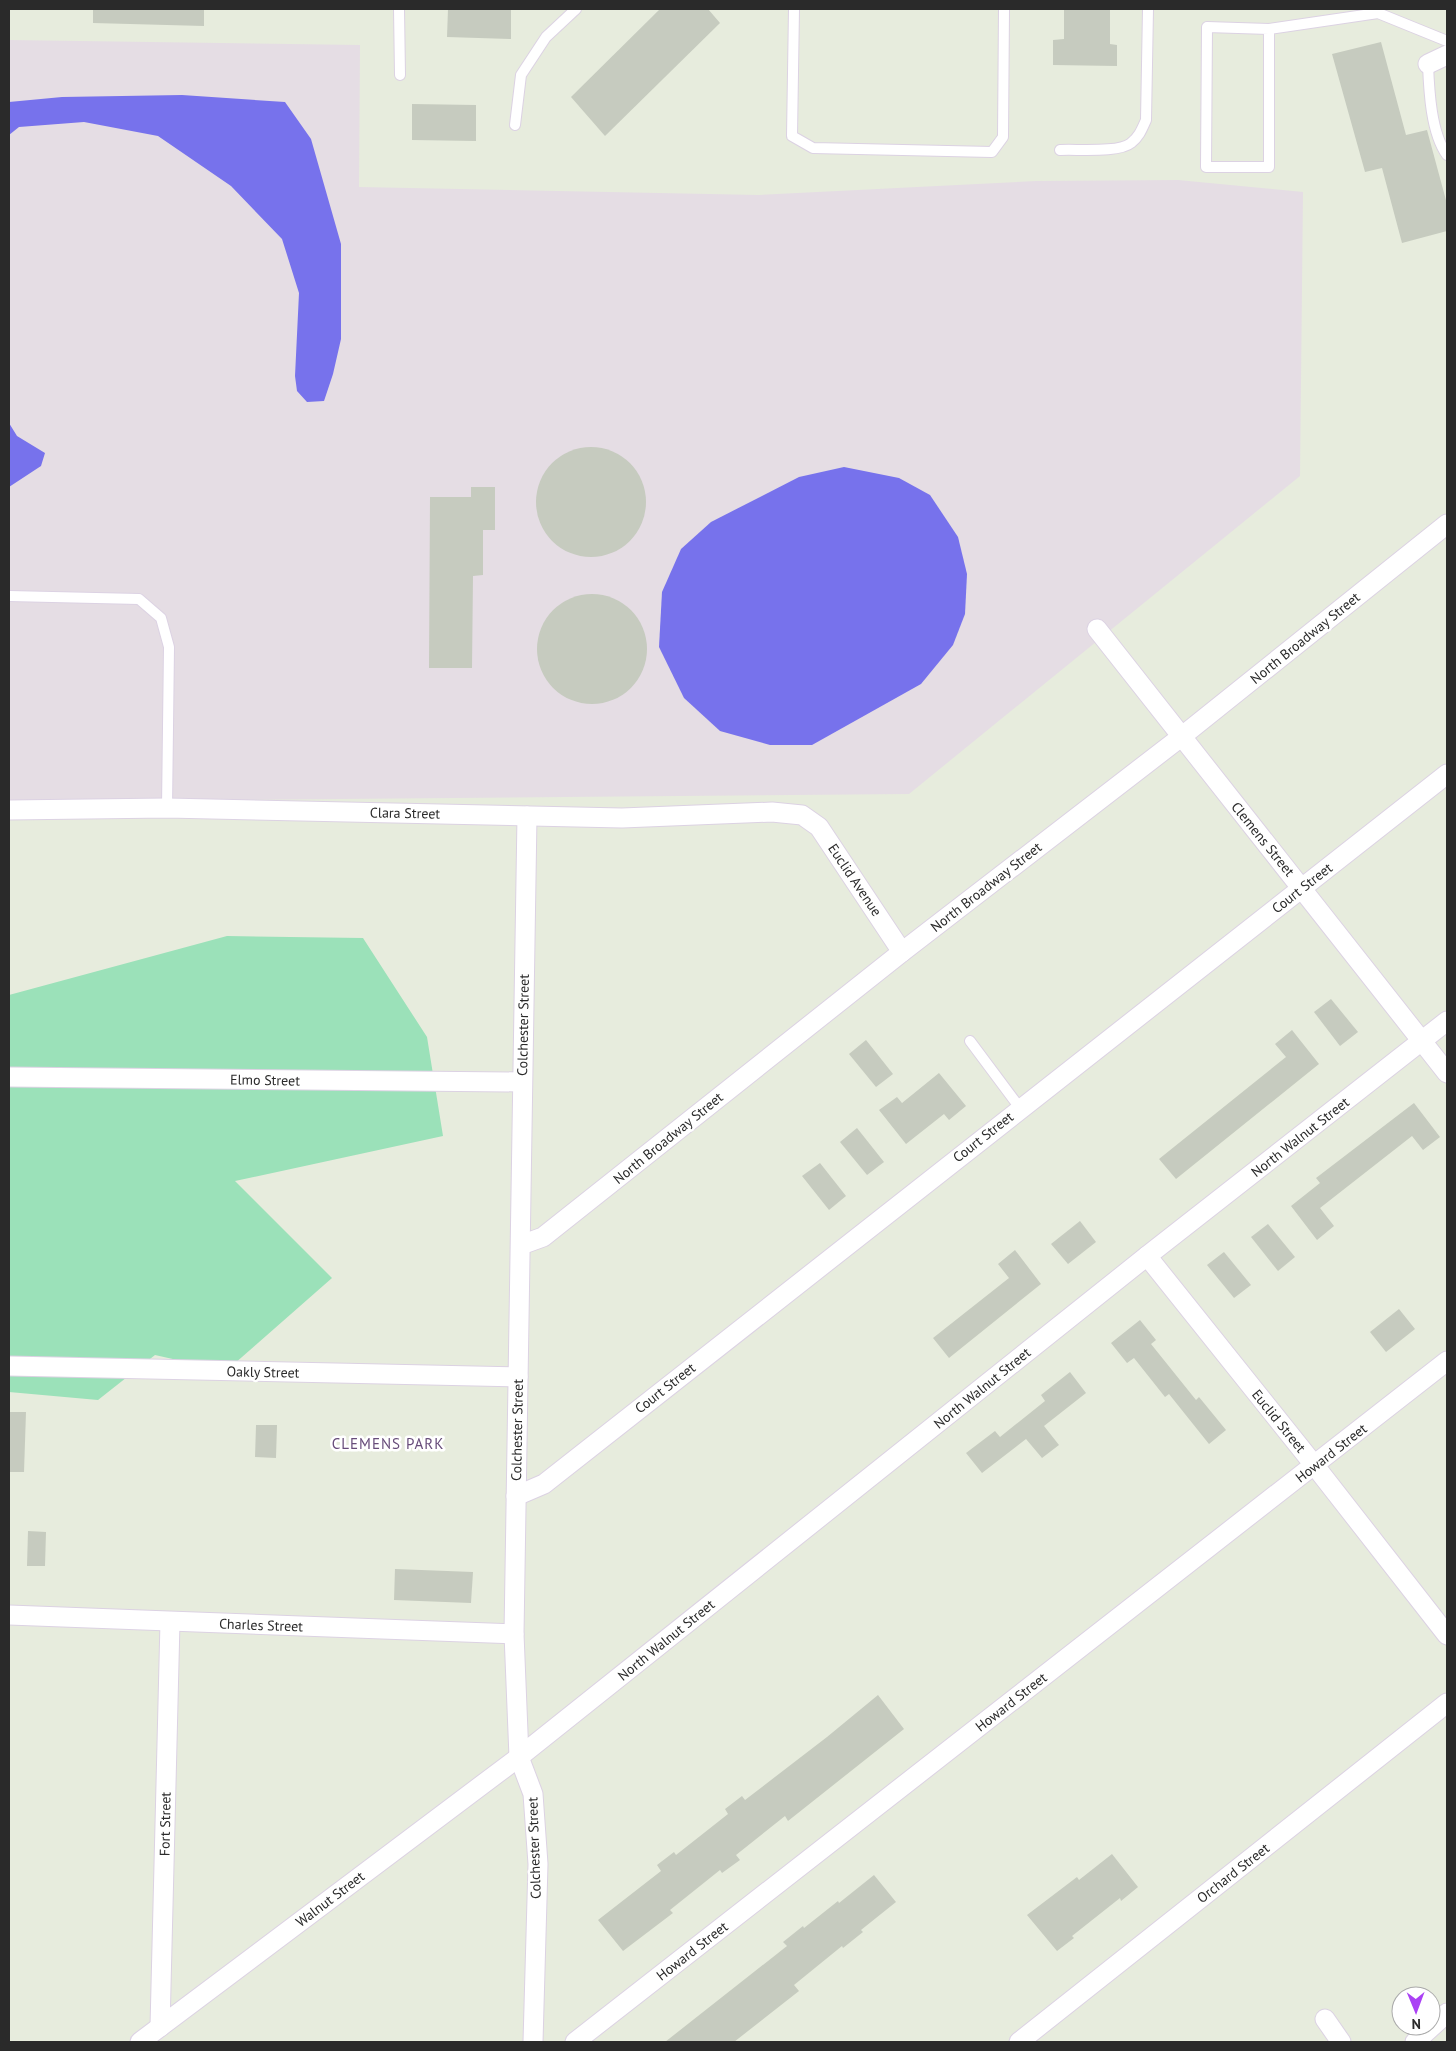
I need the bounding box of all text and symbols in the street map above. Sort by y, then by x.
street label: North Broadway Street [1247,588,1364,688]
street label: Clemens Street [1227,798,1299,880]
street label: Clara Street [370,803,441,823]
street label: North Broadway Street [927,838,1045,936]
street label: Euclid Avenue [824,840,886,920]
street label: Court Street [1268,859,1336,917]
street label: Colchester Street [513,974,533,1076]
street label: Elmo Street [230,1070,300,1090]
street label: North Broadway Street [610,1088,727,1188]
street label: North Walnut Street [1247,1093,1353,1181]
street label: Court Street [949,1108,1017,1166]
street label: North Walnut Street [930,1343,1034,1433]
street label: Court Street [631,1359,699,1417]
street label: Oakly Street [226,1362,300,1382]
street label: Colchester Street [507,1379,527,1481]
street label: Euclid Street [1248,1386,1310,1456]
street label: Howard Street [1292,1419,1371,1486]
district label: CLEMENS PARK [332,1434,444,1453]
street label: North Walnut Street [614,1595,718,1685]
street label: Charles Street [219,1615,304,1635]
street label: Howard Street [972,1668,1051,1735]
street label: Fort Street [155,1792,175,1856]
street label: Colchester Street [523,1796,545,1899]
street label: Orchard Street [1193,1839,1273,1907]
street label: Walnut Street [292,1867,368,1931]
street label: Howard Street [653,1917,732,1984]
north arrow [1391,1986,1441,2036]
text: N [1411,2015,1421,2033]

